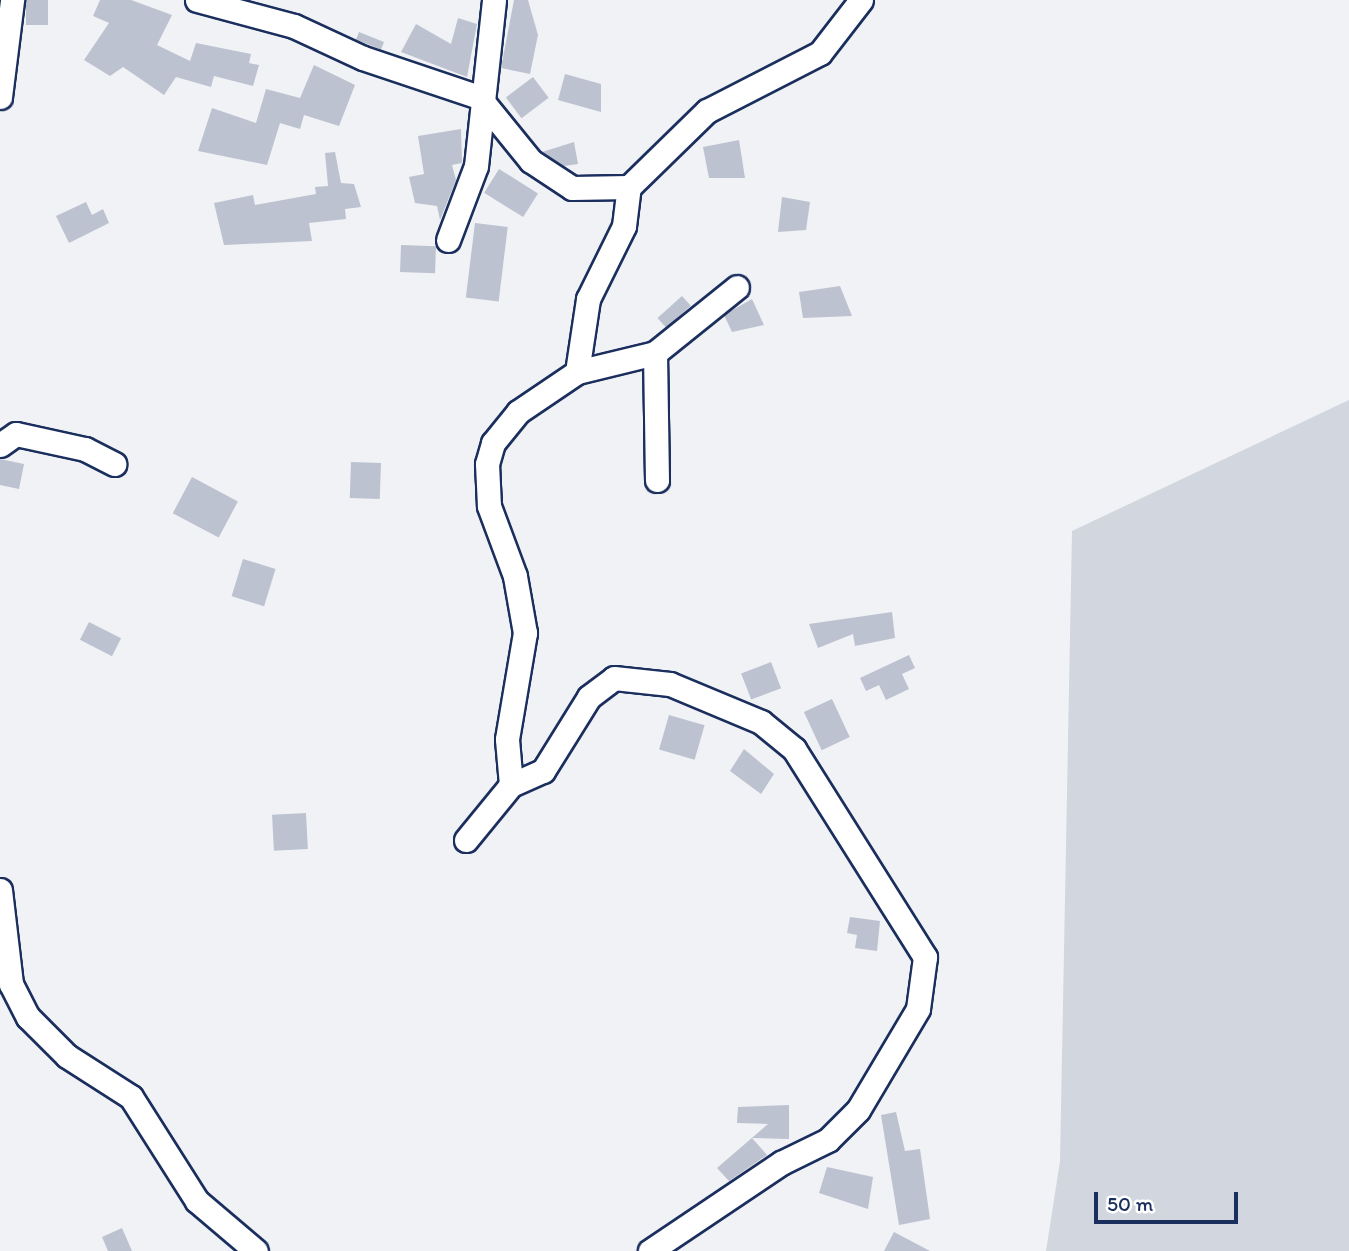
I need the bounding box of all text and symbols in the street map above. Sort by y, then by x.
scale bar [1097,1178,1240,1222]
text: 50 m [1107,1191,1153,1216]

